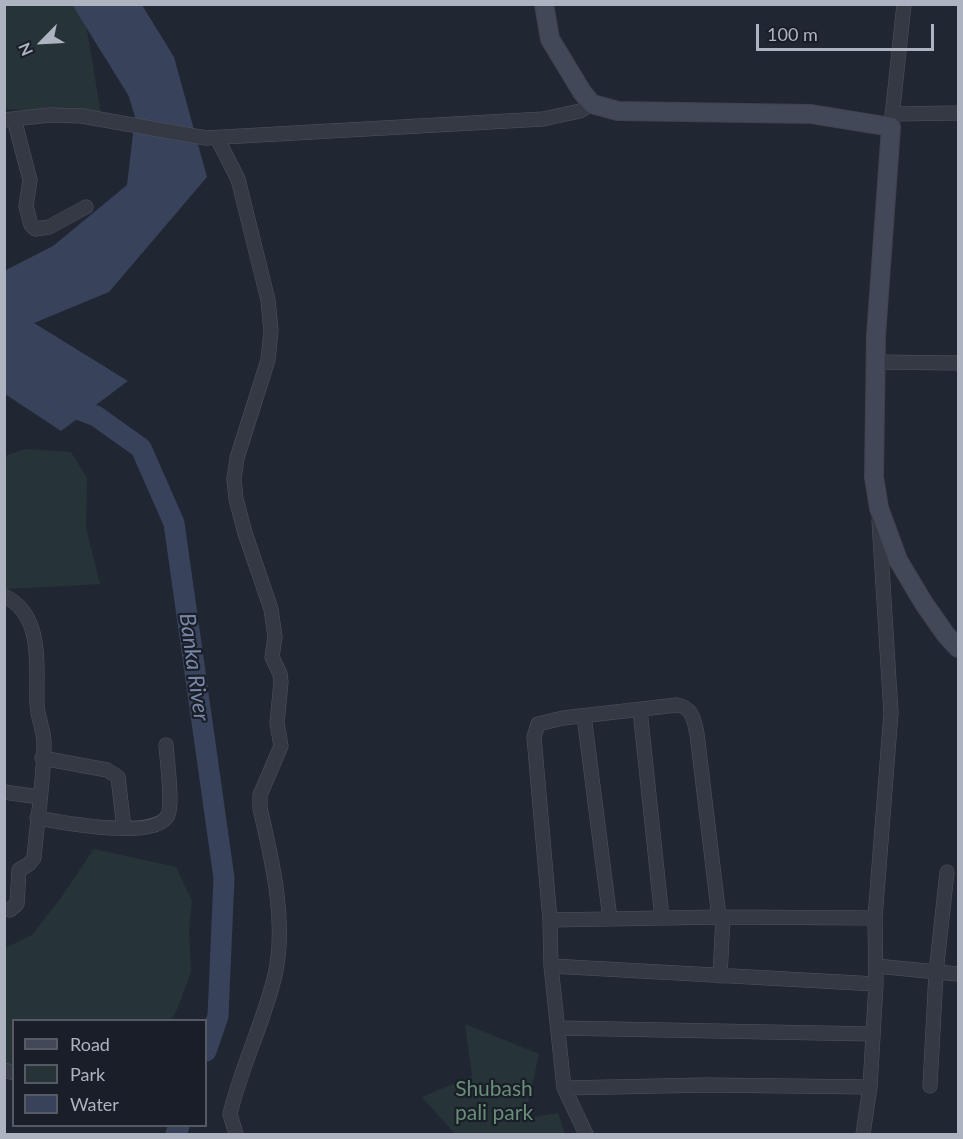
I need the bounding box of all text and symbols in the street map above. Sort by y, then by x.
north arrow [12,12,72,72]
scale bar [759,12,938,50]
text: 100 m [767,23,818,45]
text: N [14,40,36,59]
water label: Banka River [173,611,215,723]
legend [12,1019,207,1127]
text: Road [70,1033,110,1055]
text: Park [70,1063,105,1085]
park label: Shubash pali park [455,1076,533,1126]
text: Water [70,1093,119,1115]

